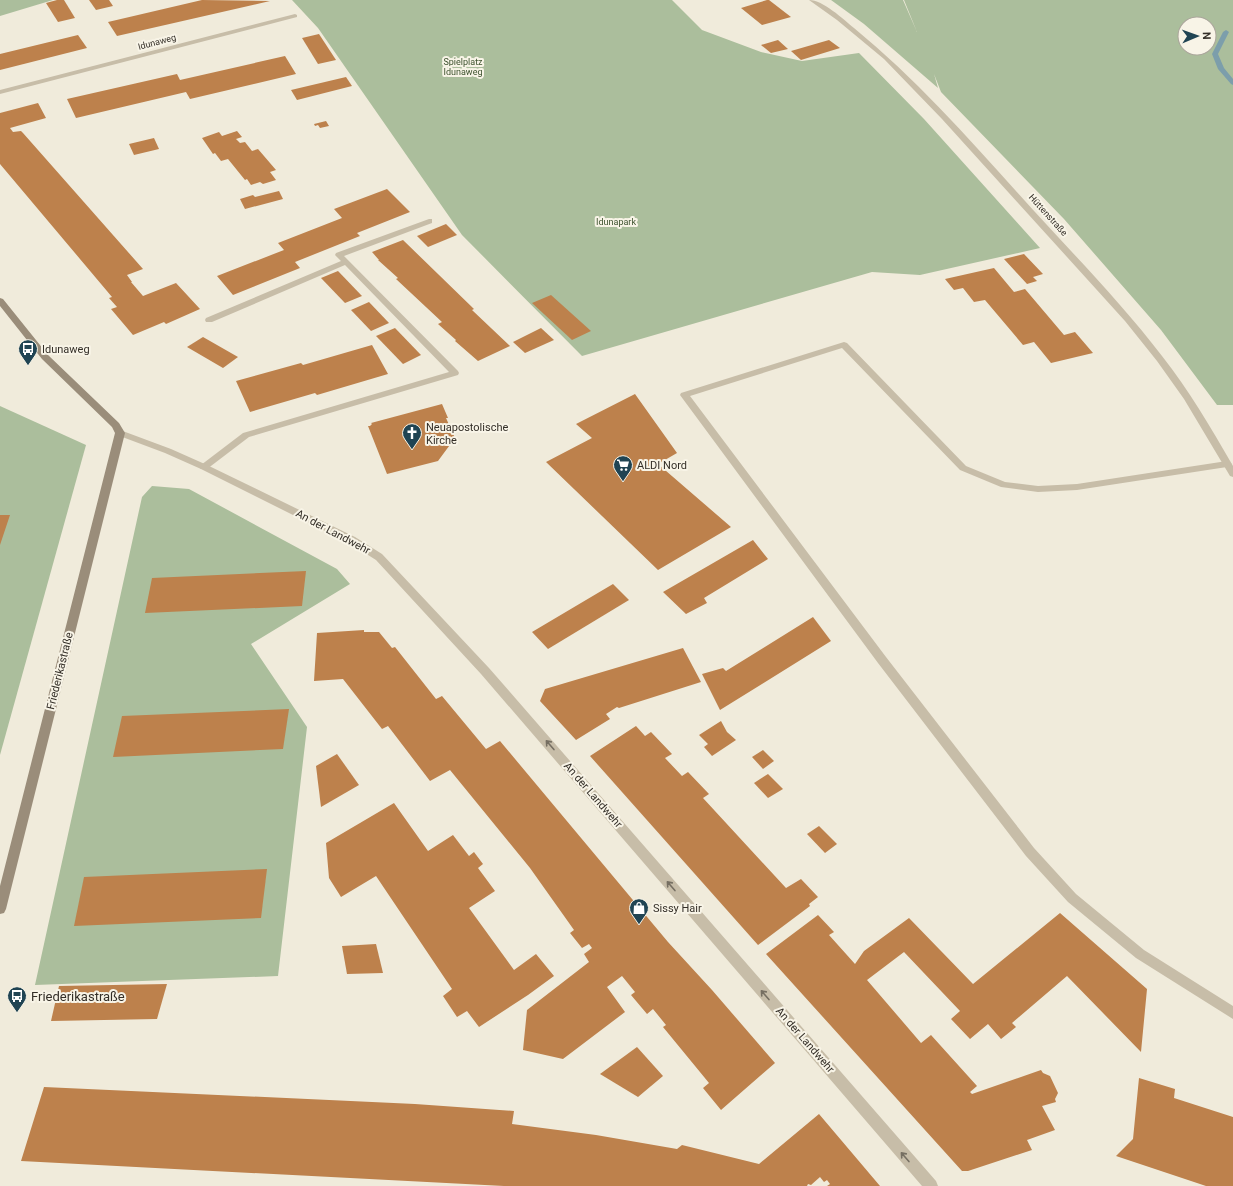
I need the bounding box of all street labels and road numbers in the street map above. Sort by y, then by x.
street label: Idunaweg [137,32,177,52]
street label: Hüttenstraße [1027,192,1069,238]
street label: An der Landwehr [294,507,373,557]
street label: Friederikastraße [44,631,76,711]
street label: An der Landwehr [561,760,625,831]
street label: An der Landwehr [773,1005,837,1076]

